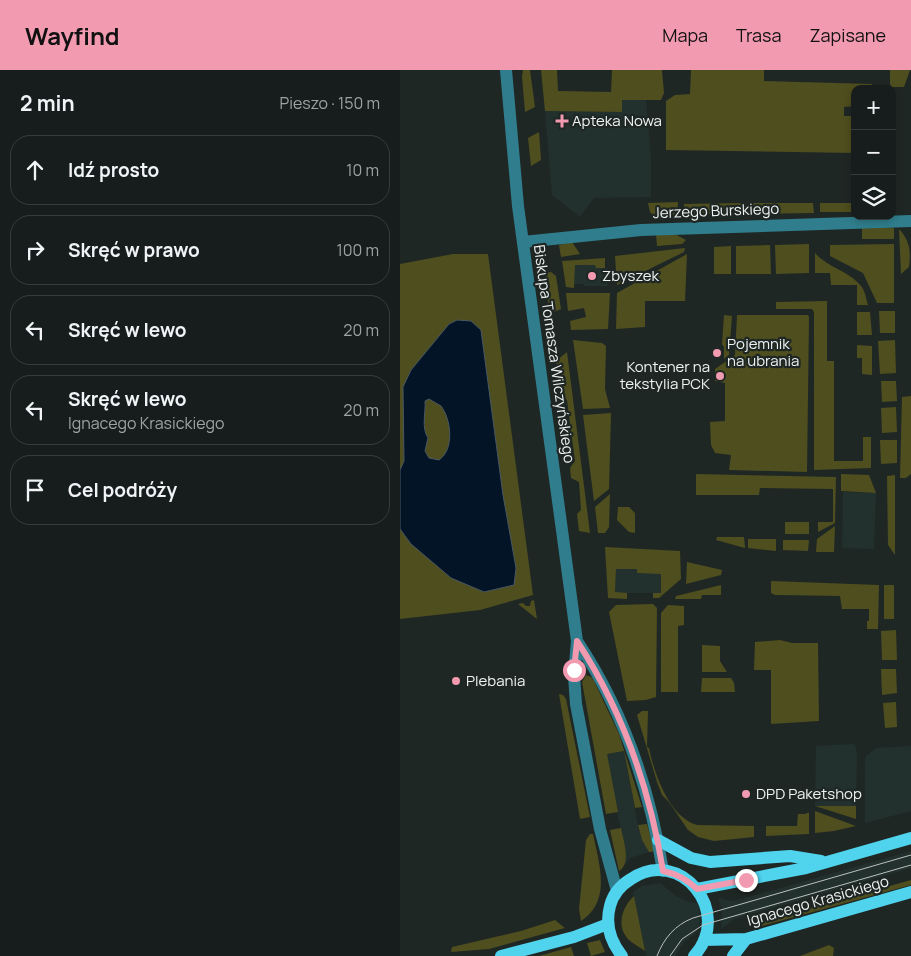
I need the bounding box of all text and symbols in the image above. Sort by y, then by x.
text: Wayfind [25,19,120,52]
text: Mapa [662,23,708,47]
text: Trasa [736,23,781,47]
text: Zapisane [809,23,886,47]
map controls [851,85,896,220]
button: + [851,85,896,130]
text: 2 min [20,89,75,117]
text: Pieszo · 150 m [280,92,380,114]
place label: Apteka Nowa [572,110,662,131]
marker: Apteka Nowa [556,115,568,127]
button: − [851,130,896,175]
icon: ahead [21,156,49,184]
text: Idź prosto [68,157,159,183]
text: 10 m [346,159,379,181]
button: layers [851,175,896,220]
street label: Jerzego Burskiego [652,198,780,223]
icon: right [21,236,49,264]
text: Skręć w prawo [68,237,200,263]
text: 100 m [336,239,379,261]
street label: Biskupa Tomasza Wilczyńskiego [529,243,580,465]
place label: Zbyszek [602,265,660,286]
marker: Zbyszek [586,270,598,282]
icon: left [21,316,49,344]
text: Skręć w lewo [68,317,187,343]
text: 20 m [343,319,379,341]
place label: Pojemnik na ubrania [727,333,799,371]
marker: Pojemnik na ubrania [711,347,723,359]
place label: Kontener na tekstylia PCK [620,356,710,394]
marker: Kontener na tekstylia PCK [714,370,726,382]
text: Skręć w lewo [68,386,187,412]
icon: left [21,396,49,424]
text: 20 m [343,399,379,421]
text: Ignacego Krasickiego [68,412,225,434]
icon: arrive [21,476,49,504]
text: Cel podróży [68,477,177,503]
route start [563,659,586,682]
place label: Plebania [466,670,525,691]
marker: Plebania [450,675,462,687]
place label: DPD Paketshop [756,783,862,804]
marker: DPD Paketshop [740,788,752,800]
route end [735,869,758,892]
street label: Ignacego Krasickiego [744,870,891,931]

